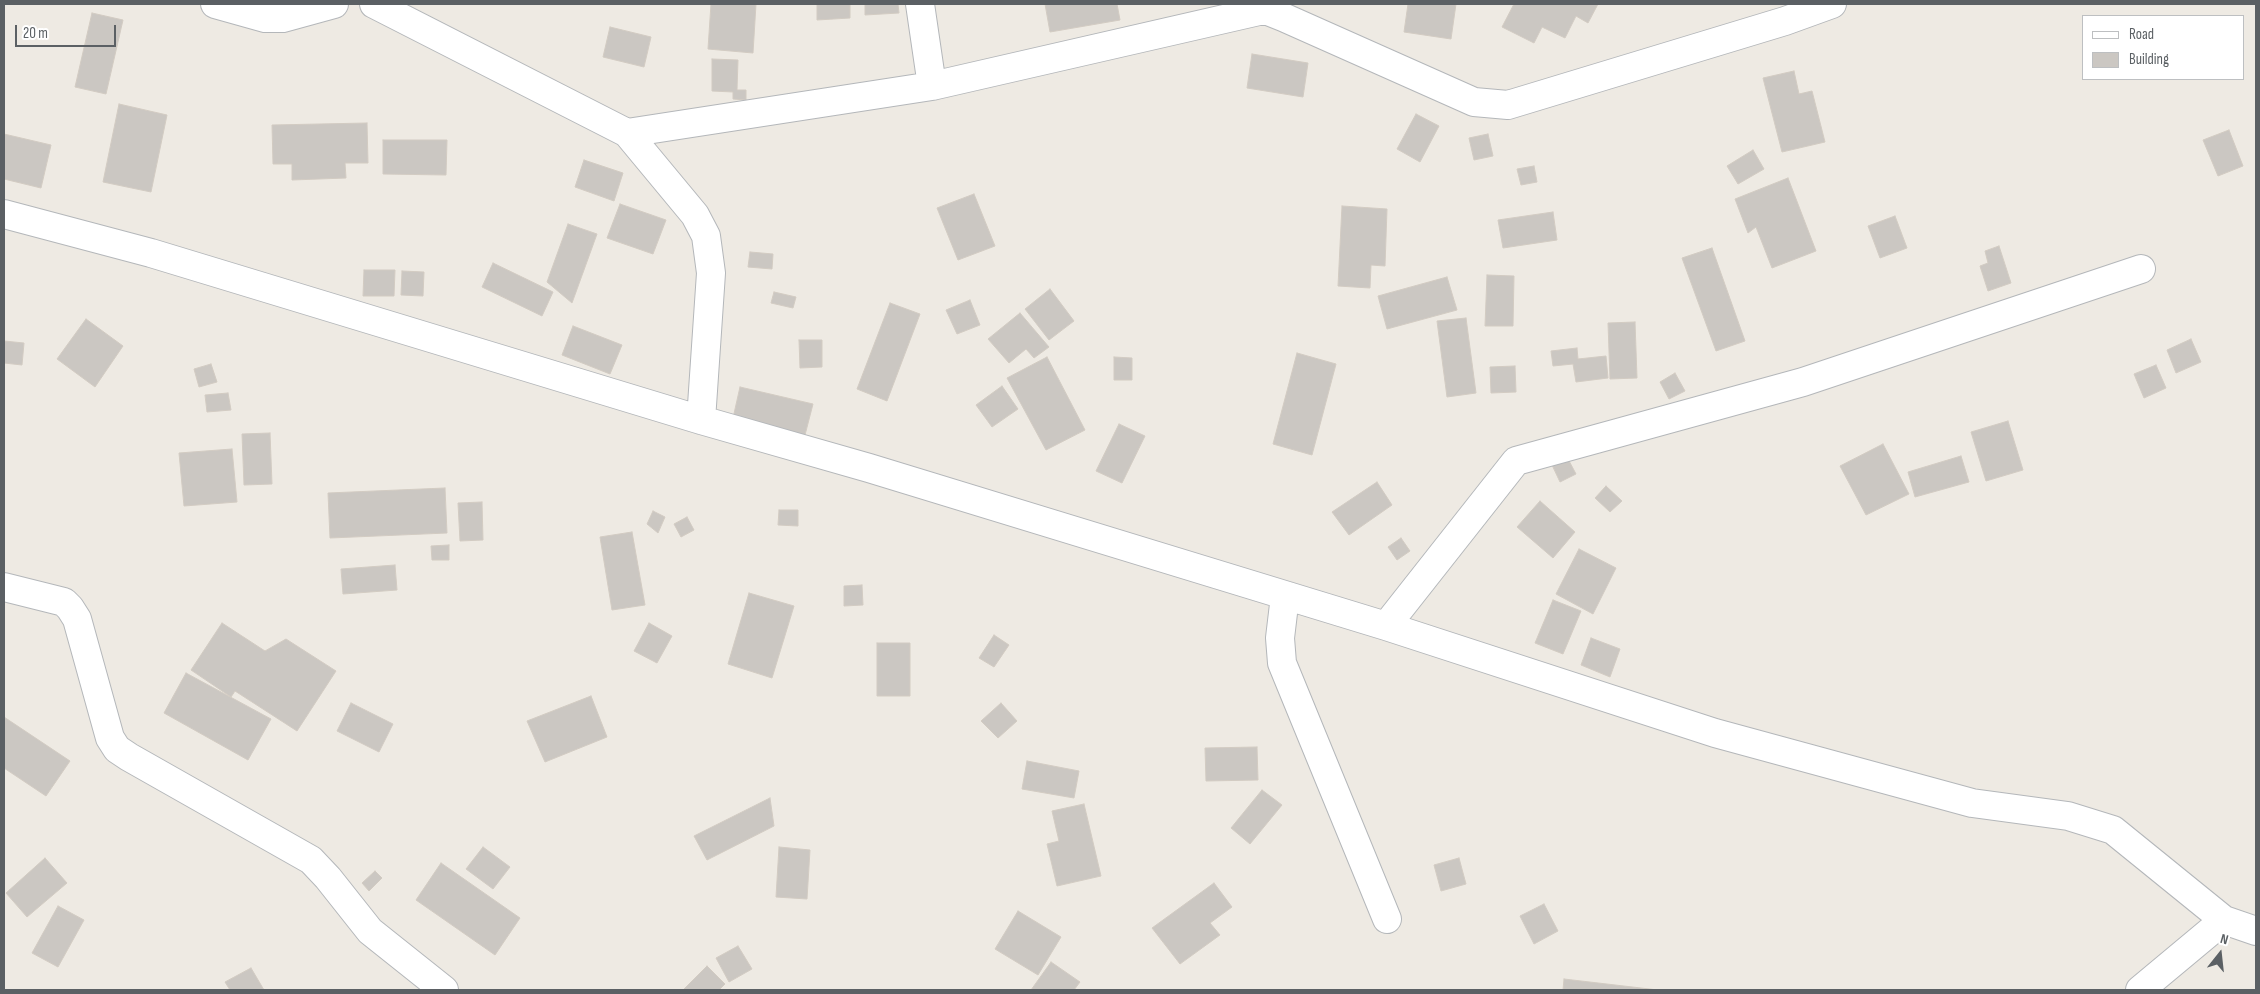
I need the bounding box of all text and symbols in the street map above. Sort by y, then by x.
scale bar [18,15,119,47]
legend [2082,15,2245,80]
text: 20 m [23,24,48,43]
text: Road [2129,25,2154,44]
text: Building [2129,50,2169,69]
north arrow [2195,929,2245,979]
text: N [2218,930,2230,948]

